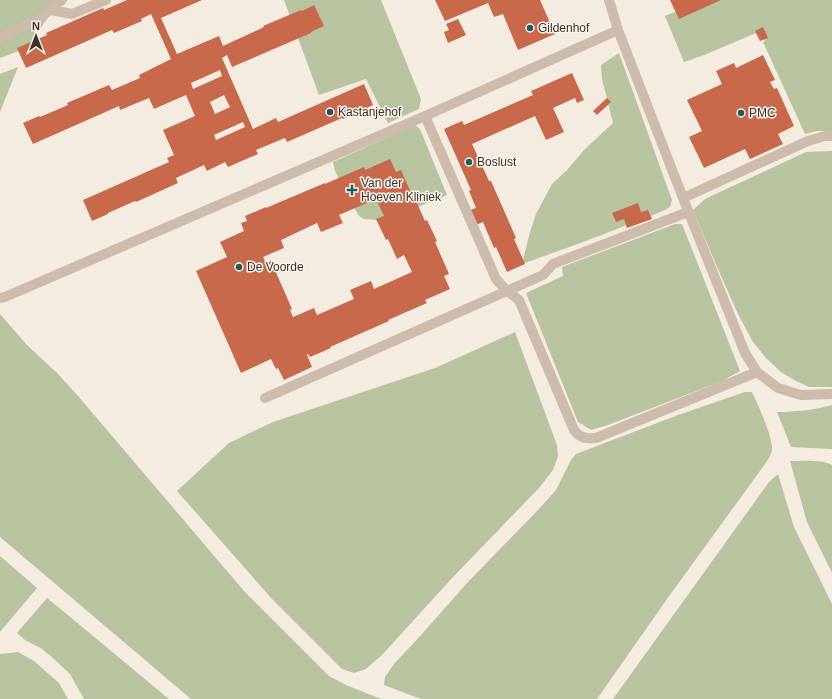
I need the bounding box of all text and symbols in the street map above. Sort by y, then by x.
north arrow [16,16,56,56]
text: N [32,20,40,32]
place label: Gildenhof [538,21,590,35]
marker: Gildenhof [525,23,535,33]
place label: Kastanjehof [338,105,402,119]
place label: PMC [749,106,776,120]
marker: Kastanjehof [325,107,335,117]
marker: PMC [736,108,746,118]
place label: Boslust [477,155,517,169]
marker: Boslust [464,157,474,167]
place label: Van der Hoeven Kliniek [361,176,442,204]
marker: Van der Hoeven Kliniek [346,184,358,196]
place label: De Voorde [247,260,304,274]
marker: De Voorde [234,262,244,272]

